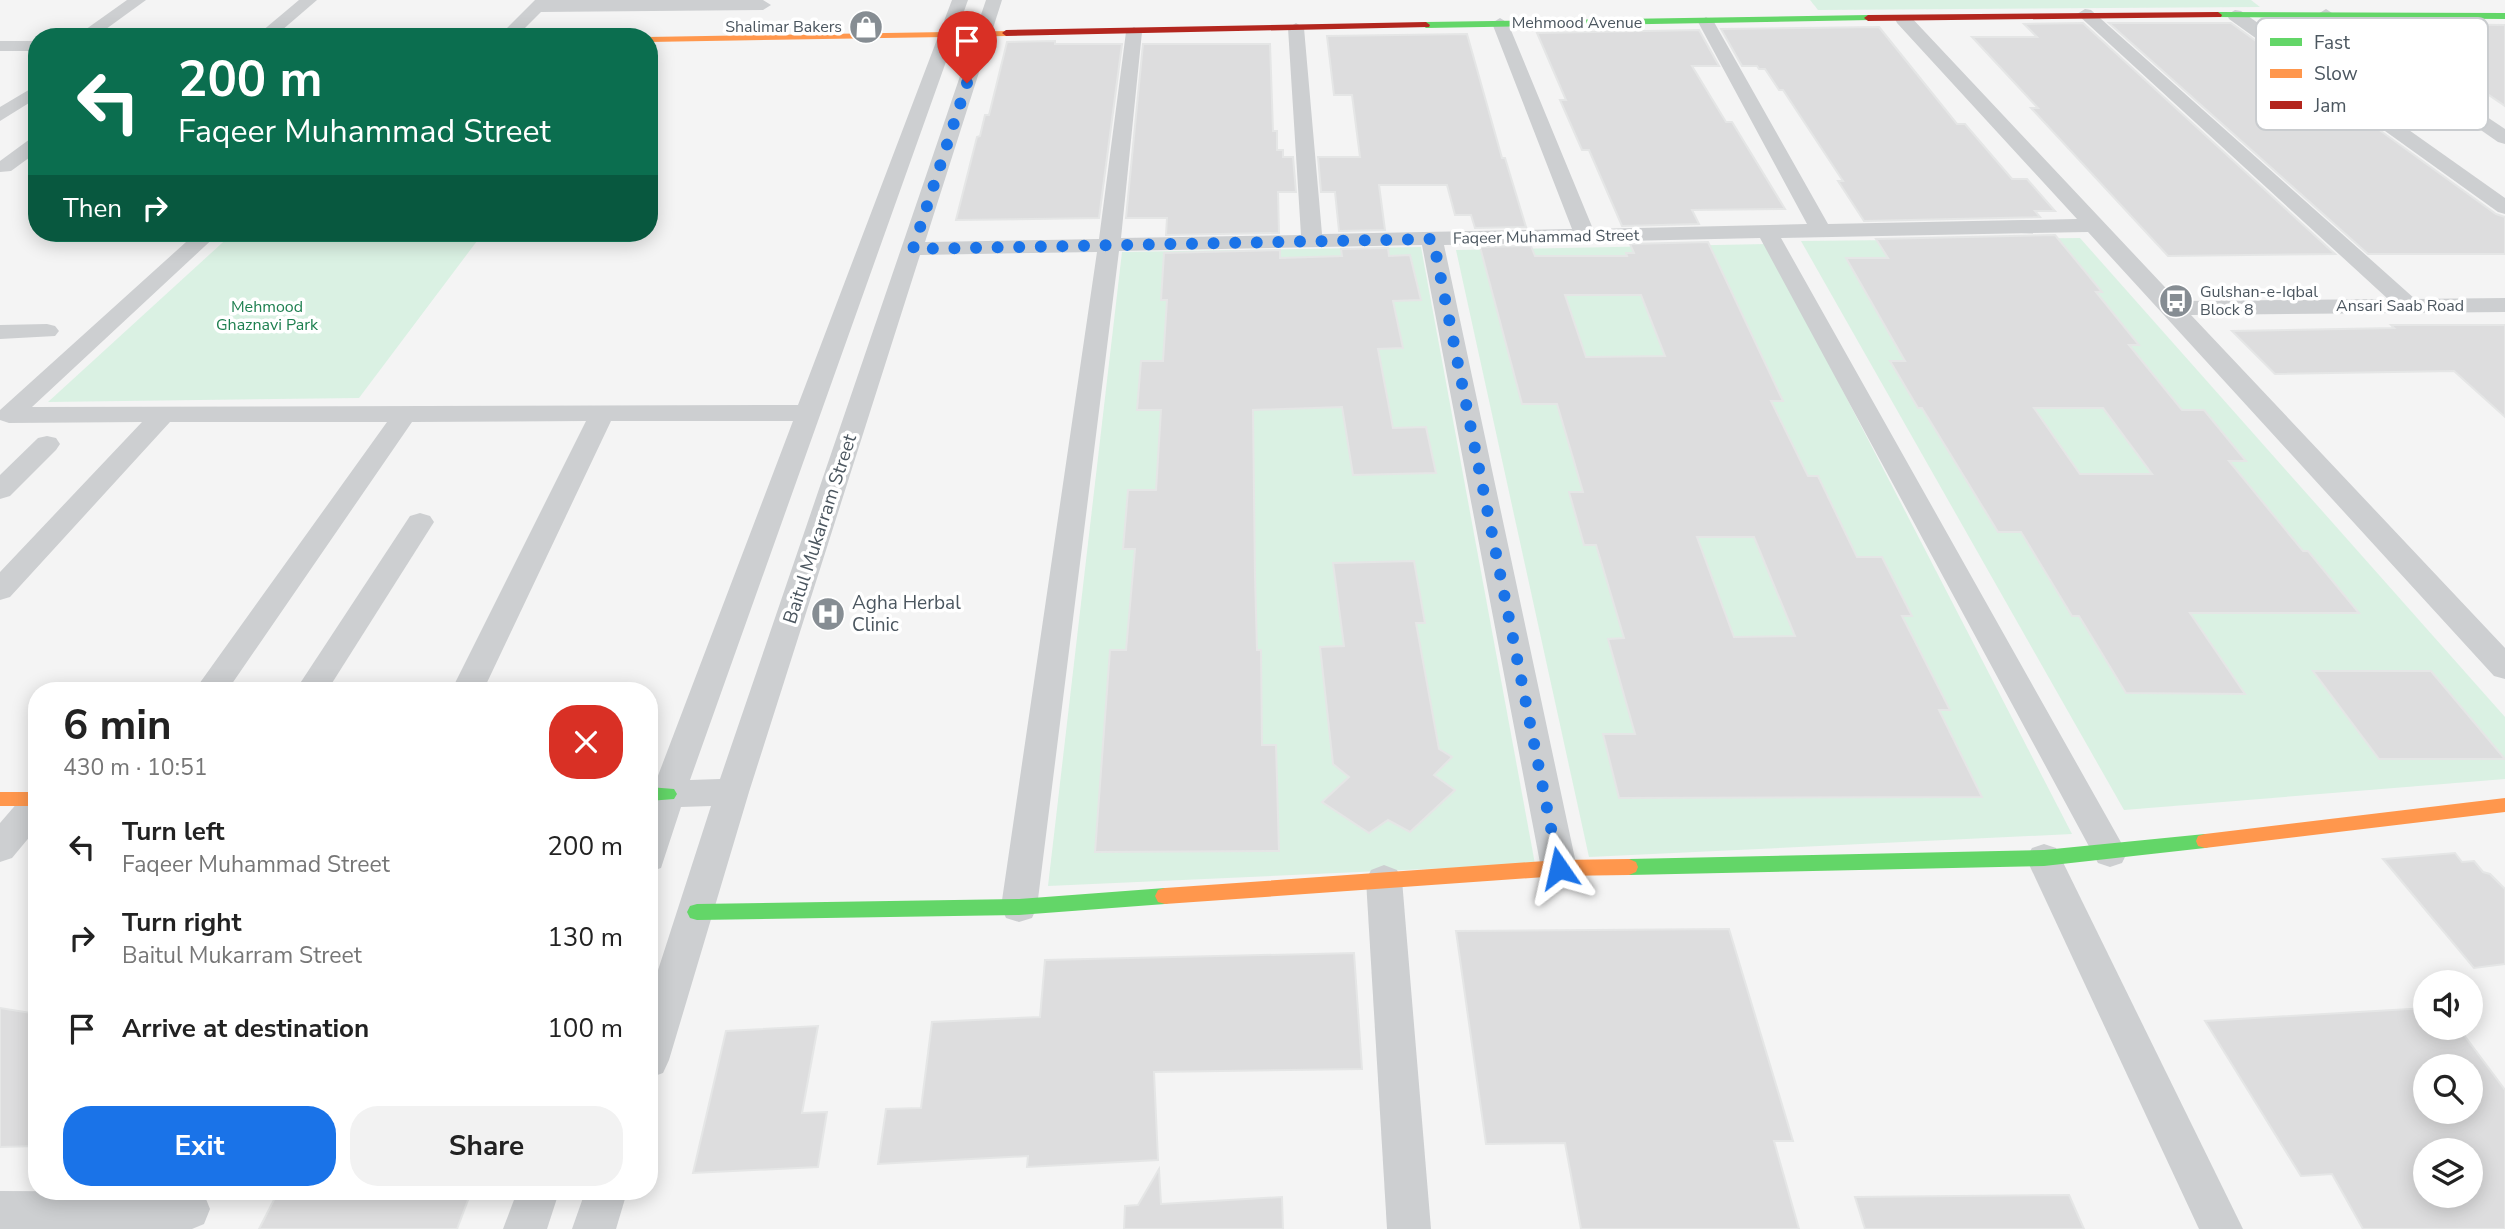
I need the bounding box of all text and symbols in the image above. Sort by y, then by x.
shop icon: Shalimar Bakers [847,8,885,46]
pin [937,11,997,83]
street label: Mehmood Avenue [1512,12,1642,34]
place label: Shalimar Bakers [725,16,842,38]
legend [2256,18,2488,130]
icon: arrive [948,22,986,60]
text: Fast [2314,30,2350,56]
text: 200 m [178,46,322,113]
icon: left [63,56,154,147]
text: Slow [2314,61,2358,87]
text: Jam [2313,93,2347,119]
text: Faqeer Muhammad Street [178,110,551,153]
icon: right [136,189,174,227]
text: Then [63,191,122,226]
street label: Faqeer Muhammad Street [1453,224,1640,250]
place label: Gulshan-e-Iqbal Block 8 [2200,281,2318,321]
bus stop icon: Gulshan-e-Iqbal Block 8 [2157,282,2195,320]
street label: Ansari Saab Road [2336,295,2464,317]
park label: Mehmood Ghaznavi Park [216,296,319,336]
street label: Baitul Mukarram Street [777,430,863,627]
place label: Agha Herbal Clinic [852,590,961,638]
hospital icon: Agha Herbal Clinic [809,595,847,633]
text: 6 min [63,697,172,754]
button: close [549,705,623,779]
text: 430 m · 10:51 [63,752,208,783]
text: Turn left [122,814,225,849]
icon: left [63,828,101,866]
text: 200 m [547,829,623,864]
position arrow [1522,831,1596,905]
text: Faqeer Muhammad Street [122,849,390,880]
text: Turn right [122,905,241,940]
icon: right [63,919,101,957]
text: 130 m [547,920,623,955]
text: Baitul Mukarram Street [122,940,362,971]
map controls [2413,970,2483,1208]
button: sound [2413,970,2483,1040]
icon: arrive [63,1010,101,1048]
text: Arrive at destination [122,1011,369,1046]
text: 100 m [547,1011,623,1046]
button: search [2413,1054,2483,1124]
button: Exit [63,1106,336,1186]
button: Share [350,1106,623,1186]
button: layers [2413,1138,2483,1208]

